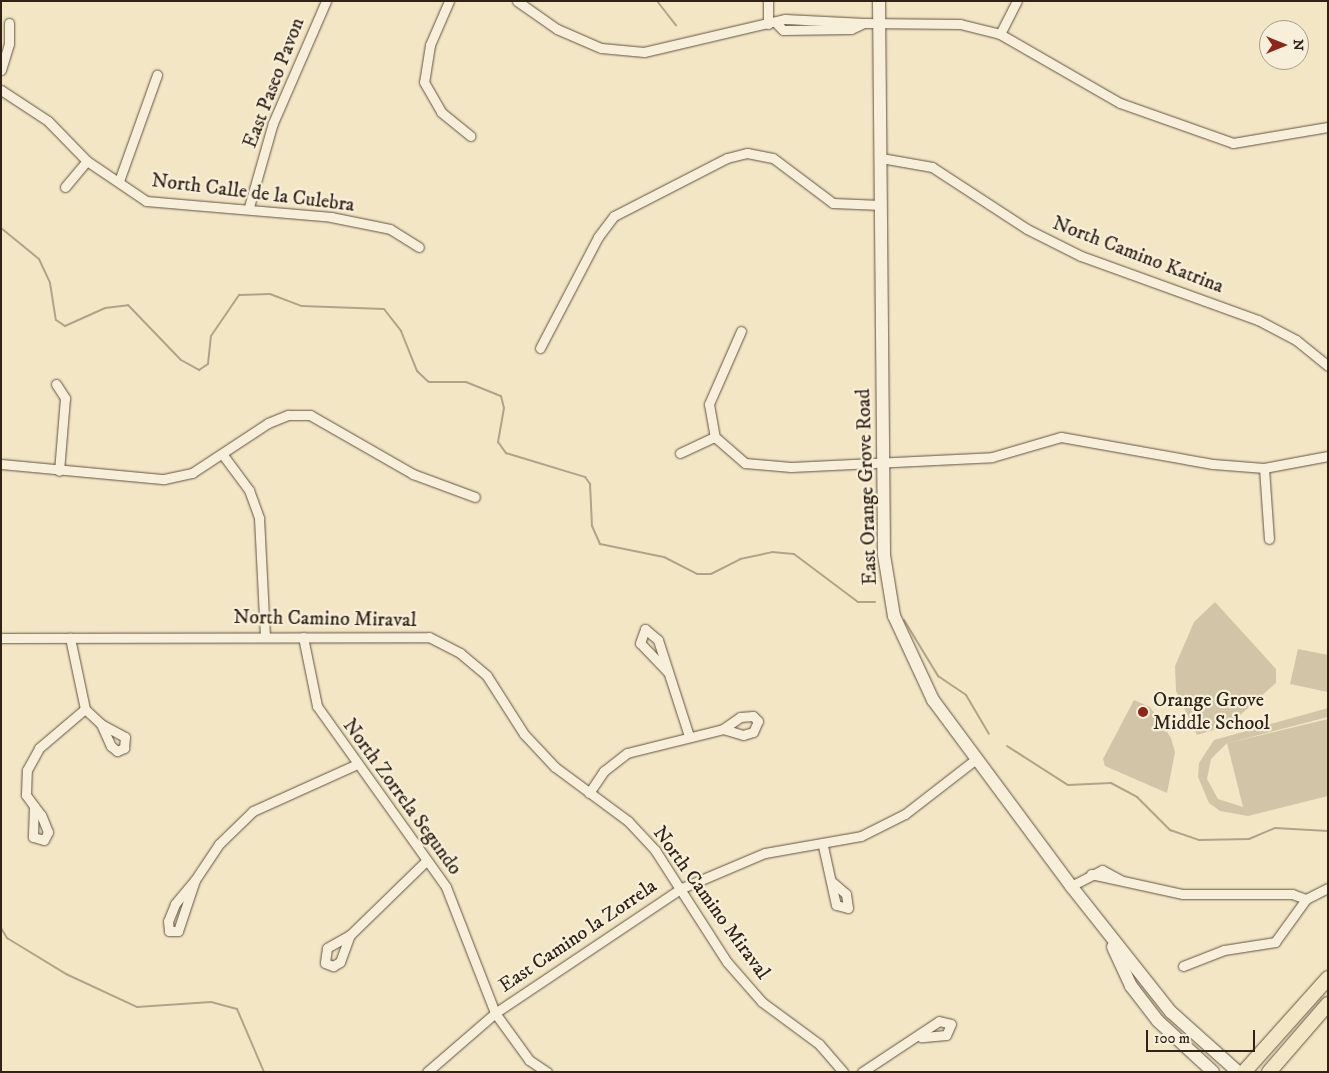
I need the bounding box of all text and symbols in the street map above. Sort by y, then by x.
street label: East Paseo Pavon [238,14,310,152]
north arrow [1259,20,1309,70]
text: N [1289,39,1307,51]
street label: North Calle de la Culebra [150,169,356,217]
street label: North Camino Katrina [1049,211,1227,299]
street label: East Orange Grove Road [852,388,882,586]
street label: North Camino Miraval [233,605,417,633]
place label: Orange Grove Middle School [1153,688,1270,735]
marker: Orange Grove Middle School [1137,706,1149,718]
street label: North Zorrela Segundo [337,714,467,880]
street label: North Camino Miraval [647,822,775,984]
street label: East Camino la Zorrela [494,874,662,998]
scale bar [1149,1020,1258,1052]
text: 100 m [1154,1029,1190,1048]

